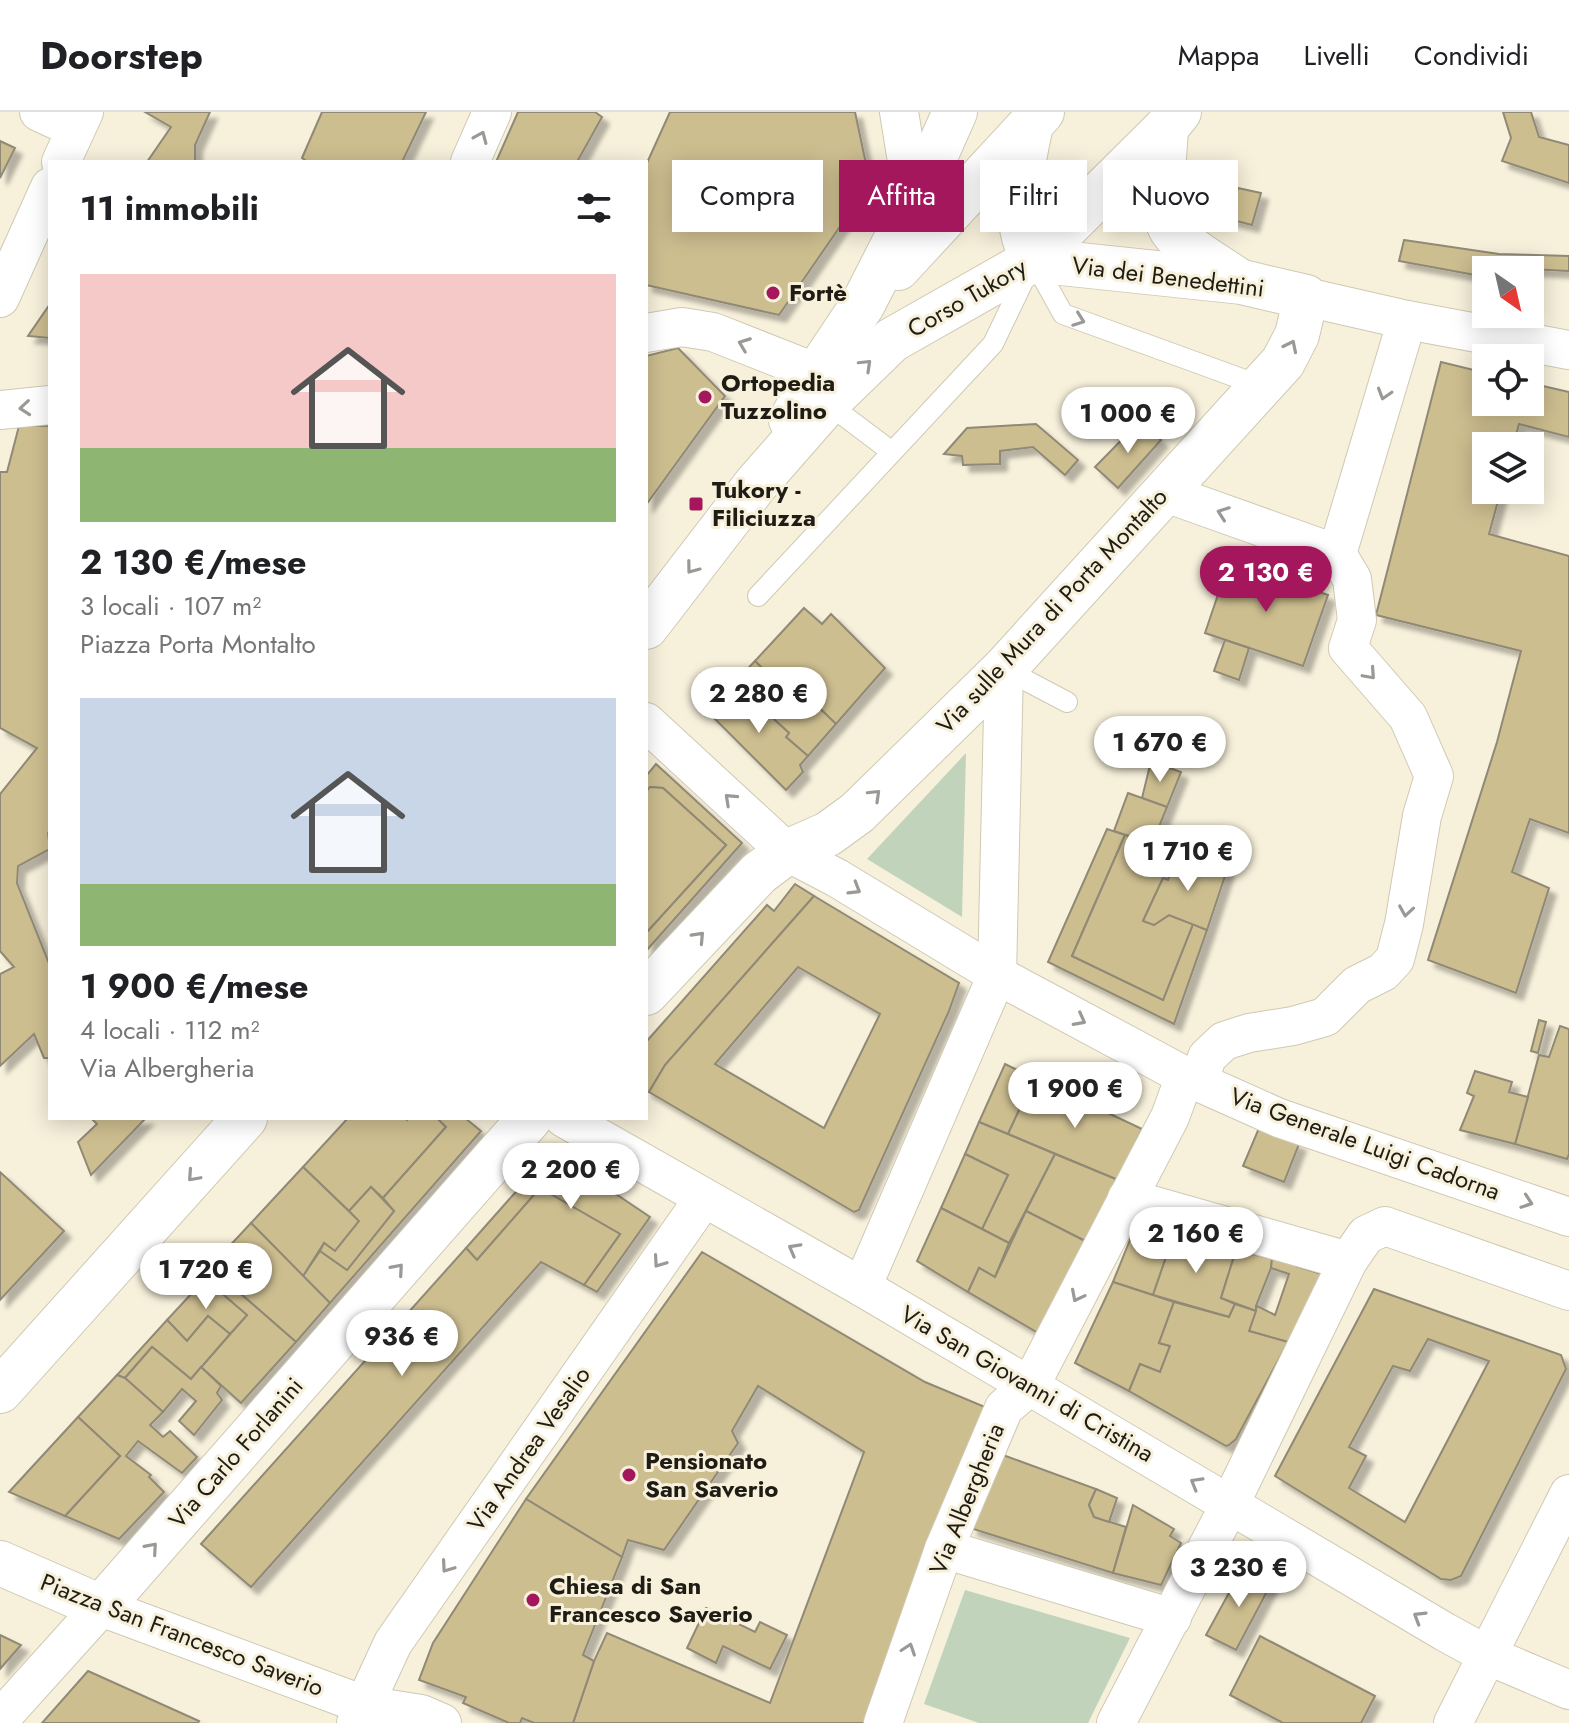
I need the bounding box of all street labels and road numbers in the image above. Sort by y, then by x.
street label: Via dei Benedettini [1070,247,1266,306]
street label: Corso Tukory [901,249,1033,346]
street label: Via sulle Mura di Porta Montalto [928,480,1175,741]
street label: Via Generale Luigi Cadorna [1225,1078,1505,1209]
street label: Via San Giovanni di Cristina [894,1297,1160,1471]
street label: Via Andrea Vesalio [459,1359,599,1538]
street label: Via Carlo Forlanini [160,1369,311,1536]
street label: Via Albergheria [920,1418,1013,1580]
street label: Piazza San Francesco Saverio [35,1564,329,1705]

